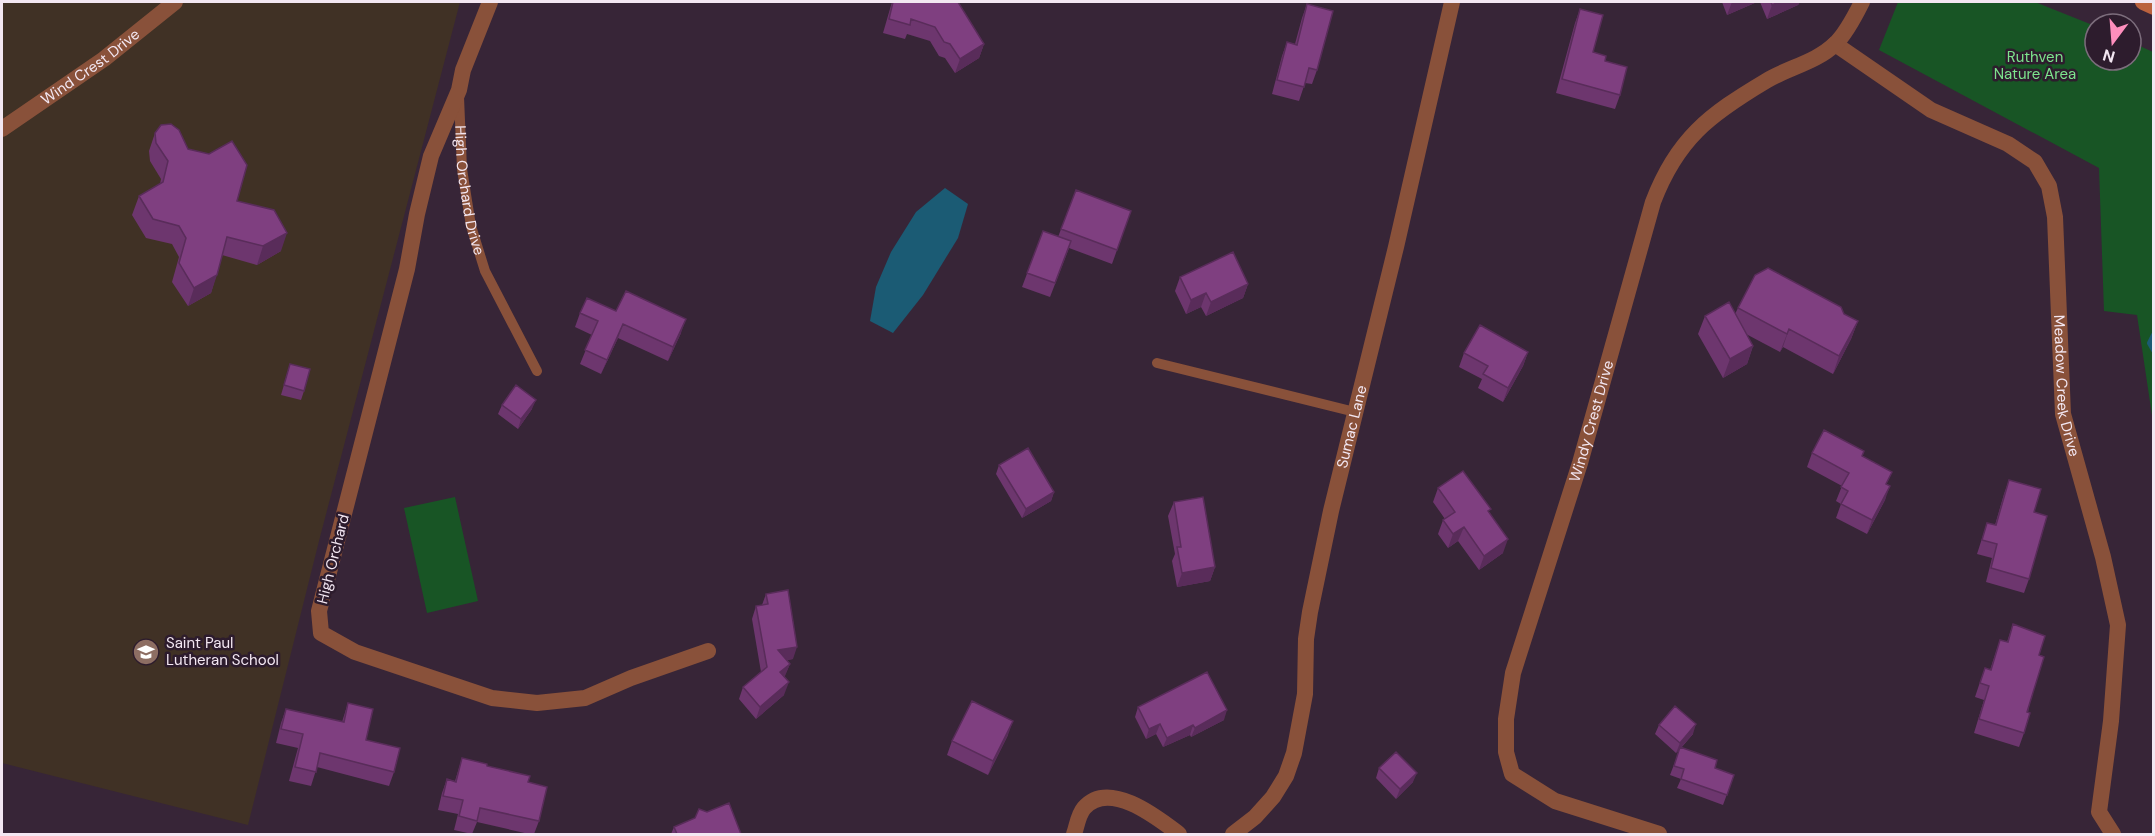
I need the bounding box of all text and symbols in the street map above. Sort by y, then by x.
north arrow [2083,12,2143,72]
street label: Wind Crest Drive [37,24,144,109]
text: N [2100,44,2118,68]
park label: Ruthven Nature Area [1994,47,2076,84]
street label: High Orchard Drive [450,125,489,258]
street label: Meadow Creek Drive [2049,315,2084,459]
street label: Windy Crest Drive [1565,358,1618,485]
street label: Sumac Lane [1332,383,1372,470]
street label: High Orchard [312,512,354,606]
place label: Saint Paul Lutheran School [166,633,279,670]
school or university icon: Saint Paul Lutheran School [131,637,161,667]

